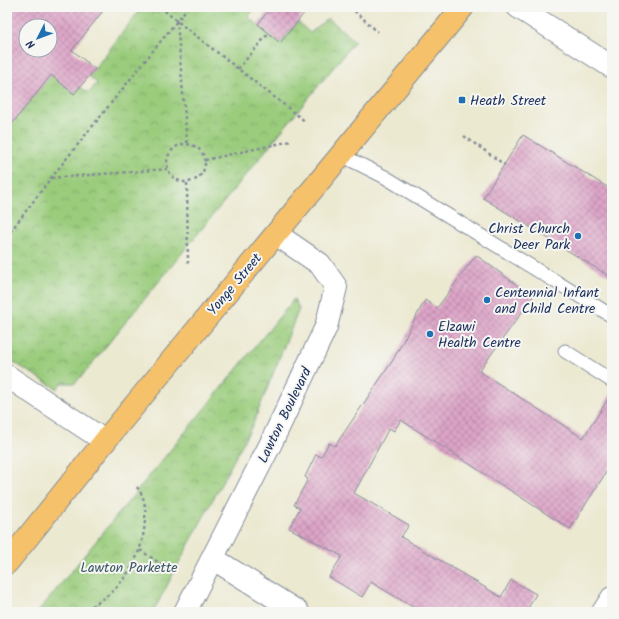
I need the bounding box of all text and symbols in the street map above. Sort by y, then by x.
north arrow [18,18,58,58]
text: N [22,35,40,53]
place label: Heath Street [470,90,547,112]
marker: Heath Street [457,95,467,105]
place label: Christ Church Deer Park [488,218,570,256]
marker: Christ Church Deer Park [573,231,583,241]
street label: Yonge Street [202,248,268,321]
place label: Centennial Infant and Child Centre [495,282,600,320]
marker: Centennial Infant and Child Centre [482,295,492,305]
place label: Elzawi Health Centre [438,316,521,354]
marker: Elzawi Health Centre [425,329,435,339]
street label: Lawton Boulevard [252,363,318,467]
park label: Lawton Parkette [80,557,178,579]

